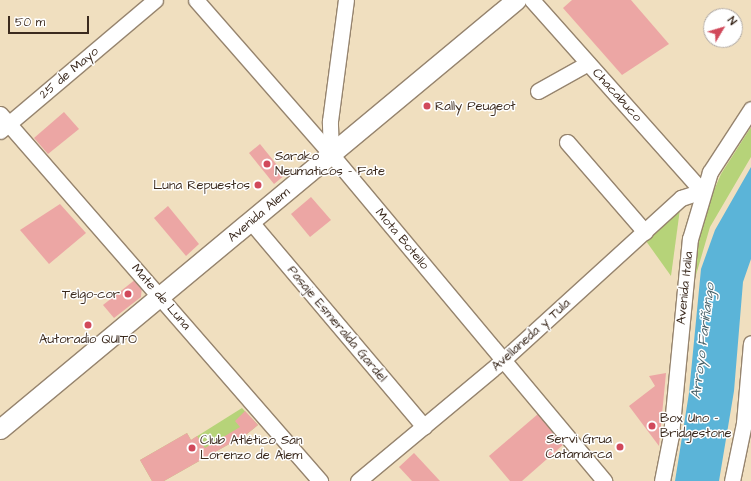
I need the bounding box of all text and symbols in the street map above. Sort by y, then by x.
scale bar [10,8,91,34]
north arrow [703,8,743,48]
text: 50 m [15,14,45,31]
text: N [724,14,740,28]
street label: 25 de Mayo [36,44,102,102]
street label: Chacabuco [589,65,645,125]
place label: Rally Peugeot [435,98,516,114]
marker: Rally Peugeot [422,101,432,111]
place label: Sarako Neumaticos - Fate [275,149,385,180]
marker: Sarako Neumaticos - Fate [262,159,272,169]
place label: Luna Repuestos [153,177,250,193]
marker: Luna Repuestos [253,180,263,190]
street label: Avenida Alem [225,184,293,246]
street label: Mota Botello [372,205,432,273]
street label: Avenida Italia [673,251,697,325]
street label: Mate de Luna [128,261,194,333]
street label: Pasaje Esmeralda Gardel [284,263,390,385]
water label: Arroyo Fariñango [688,282,718,400]
place label: Telgo-cor [62,286,120,302]
marker: Telgo-cor [123,289,133,299]
street label: Avellaneda y Tula [488,296,574,374]
marker: Autoradio QUITO [83,320,93,330]
place label: Autoradio QUITO [39,331,137,347]
place label: Box Uno - Bridgestone [660,411,731,442]
marker: Box Uno - Bridgestone [647,421,657,431]
place label: Servi Grua Catamarca [546,432,612,463]
place label: Club Atlético San Lorenzo de Alem [200,433,302,464]
marker: Servi Grua Catamarca [615,442,625,452]
marker: Club Atlético San Lorenzo de Alem [187,443,197,453]

